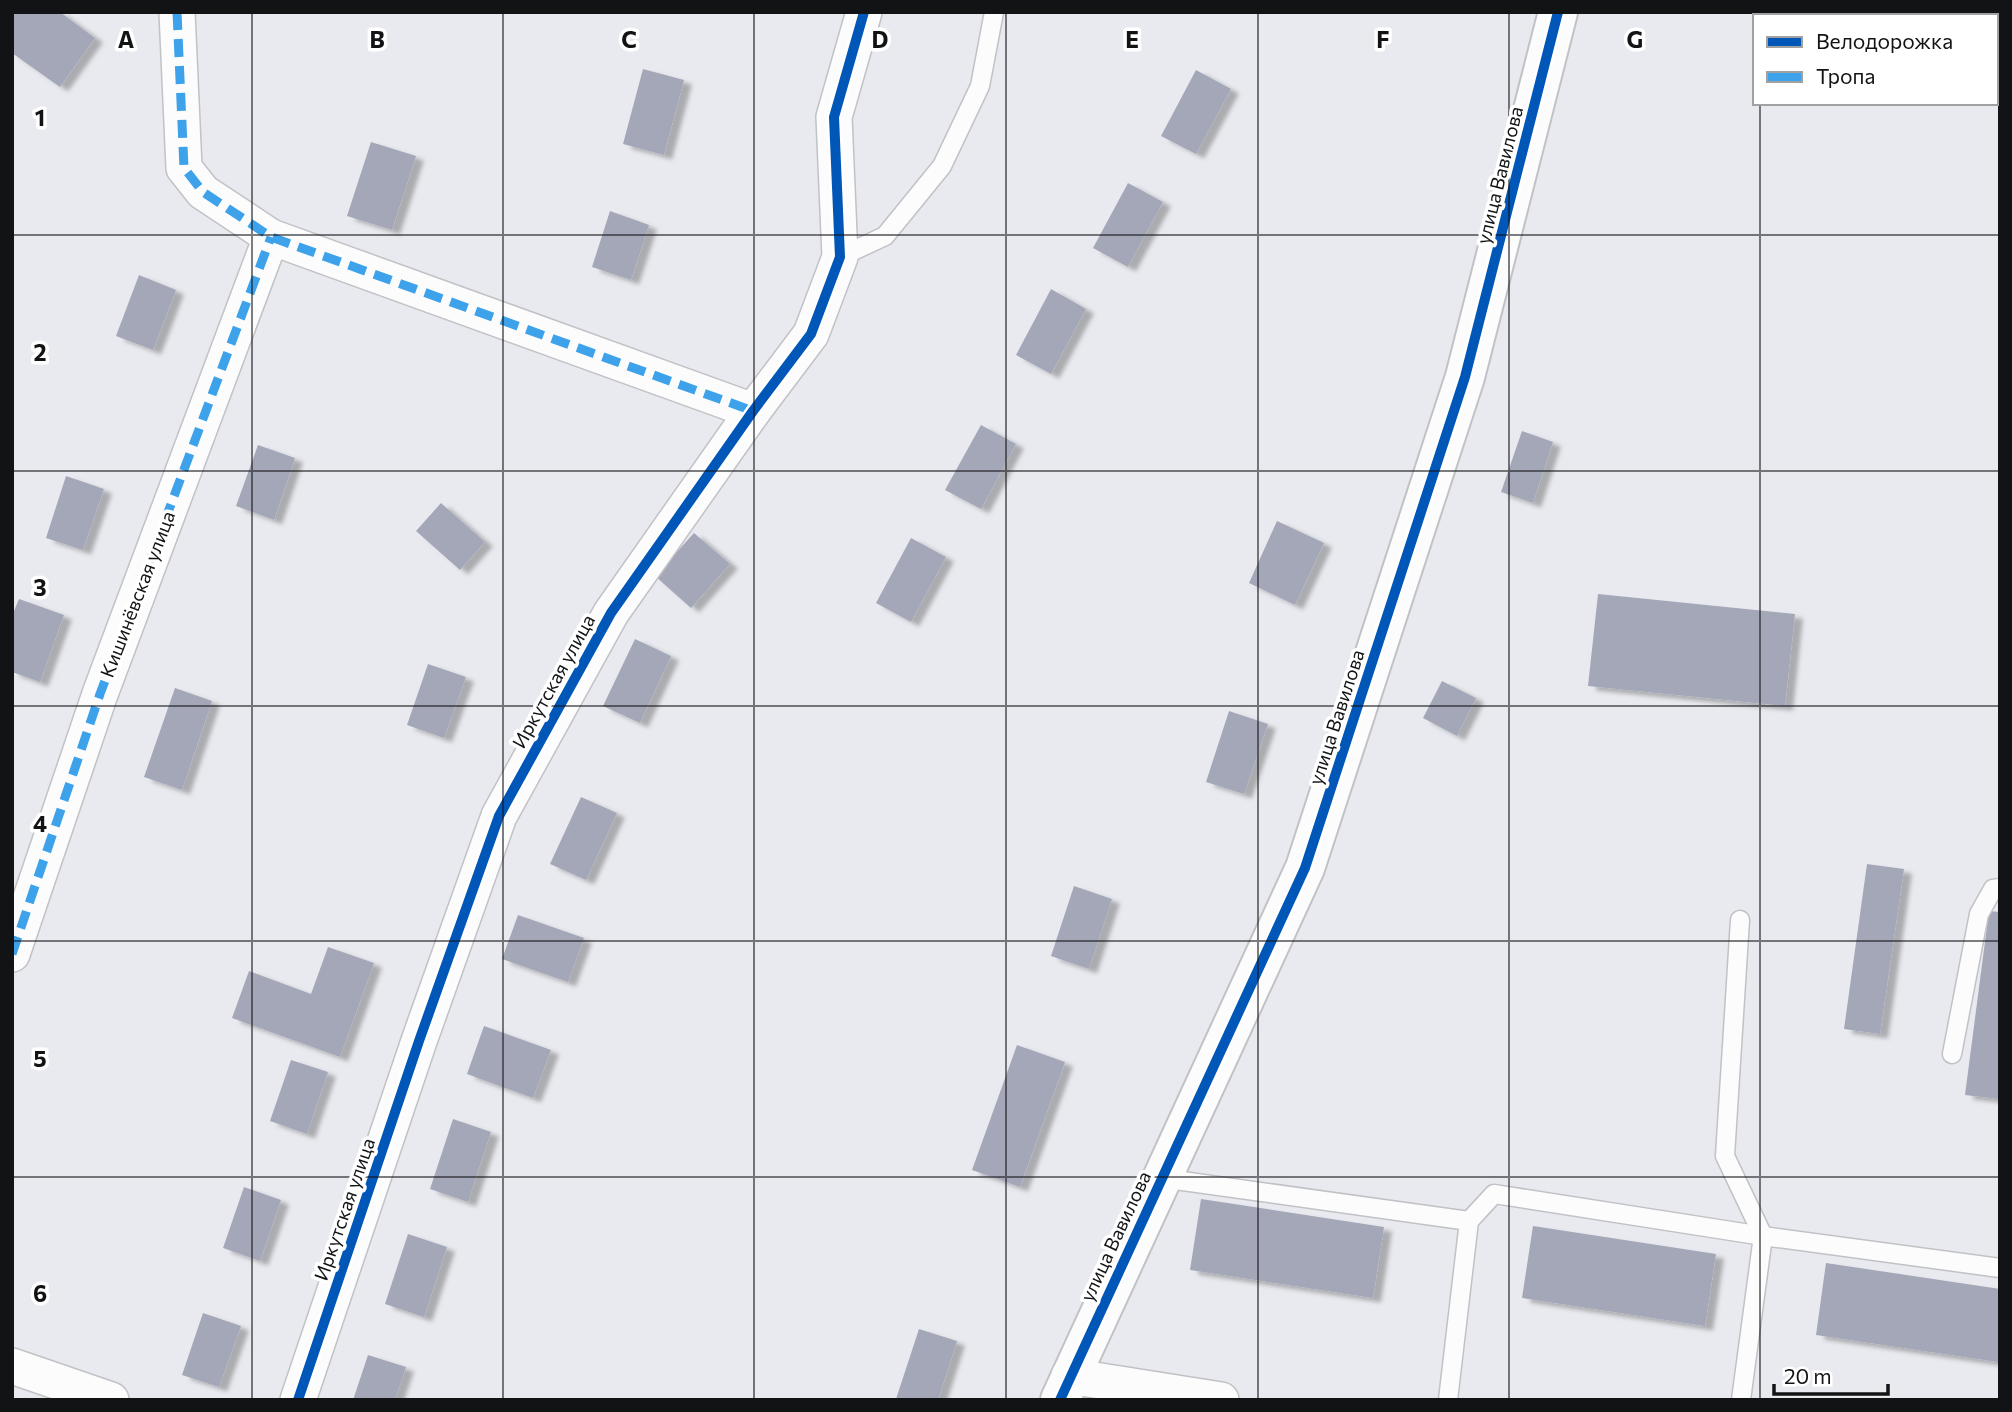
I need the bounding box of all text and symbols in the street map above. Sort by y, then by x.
legend [1753,14,1998,105]
text: A [118,25,135,53]
text: B [369,25,385,53]
text: C [621,25,637,53]
text: D [872,25,889,53]
text: E [1125,25,1139,53]
text: F [1376,25,1390,53]
text: G [1627,25,1643,53]
text: Велодорожка [1816,28,1953,53]
text: Тропа [1816,63,1875,88]
text: 1 [35,103,45,131]
street label: улица Вавилова [1471,104,1527,246]
text: 2 [33,338,47,366]
street label: Кишинёвская улица [95,508,179,680]
text: 3 [33,573,47,601]
street label: Иркутская улица [507,610,599,752]
street label: улица Вавилова [1303,646,1369,788]
text: 4 [33,809,47,837]
text: 5 [33,1044,47,1072]
street label: Иркутская улица [309,1135,379,1283]
street label: улица Вавилова [1075,1167,1155,1305]
text: 6 [33,1279,47,1307]
scale bar [1774,1352,1888,1396]
text: 20 m [1784,1363,1832,1388]

